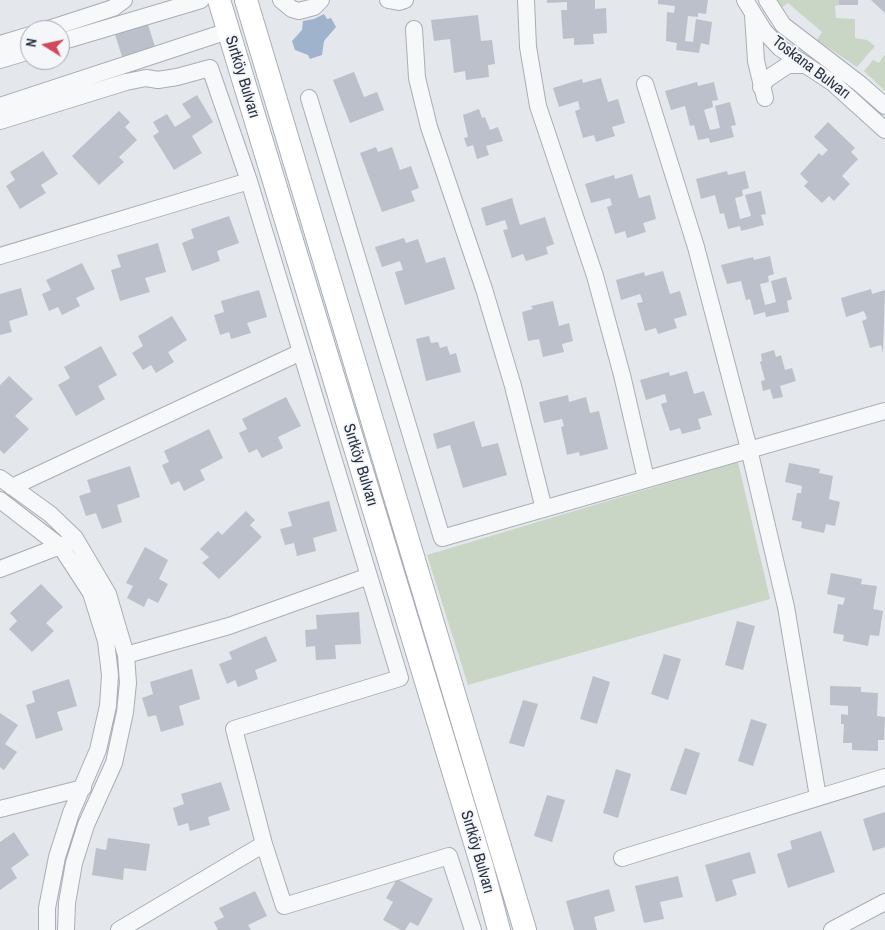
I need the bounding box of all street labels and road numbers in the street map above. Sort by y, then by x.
street label: Toskana Bulvarı [768,32,854,104]
street label: Sırtköy Bulvarı [220,33,264,121]
street label: Sırtköy Bulvarı [338,421,382,509]
street label: Sırtköy Bulvarı [456,808,498,896]

